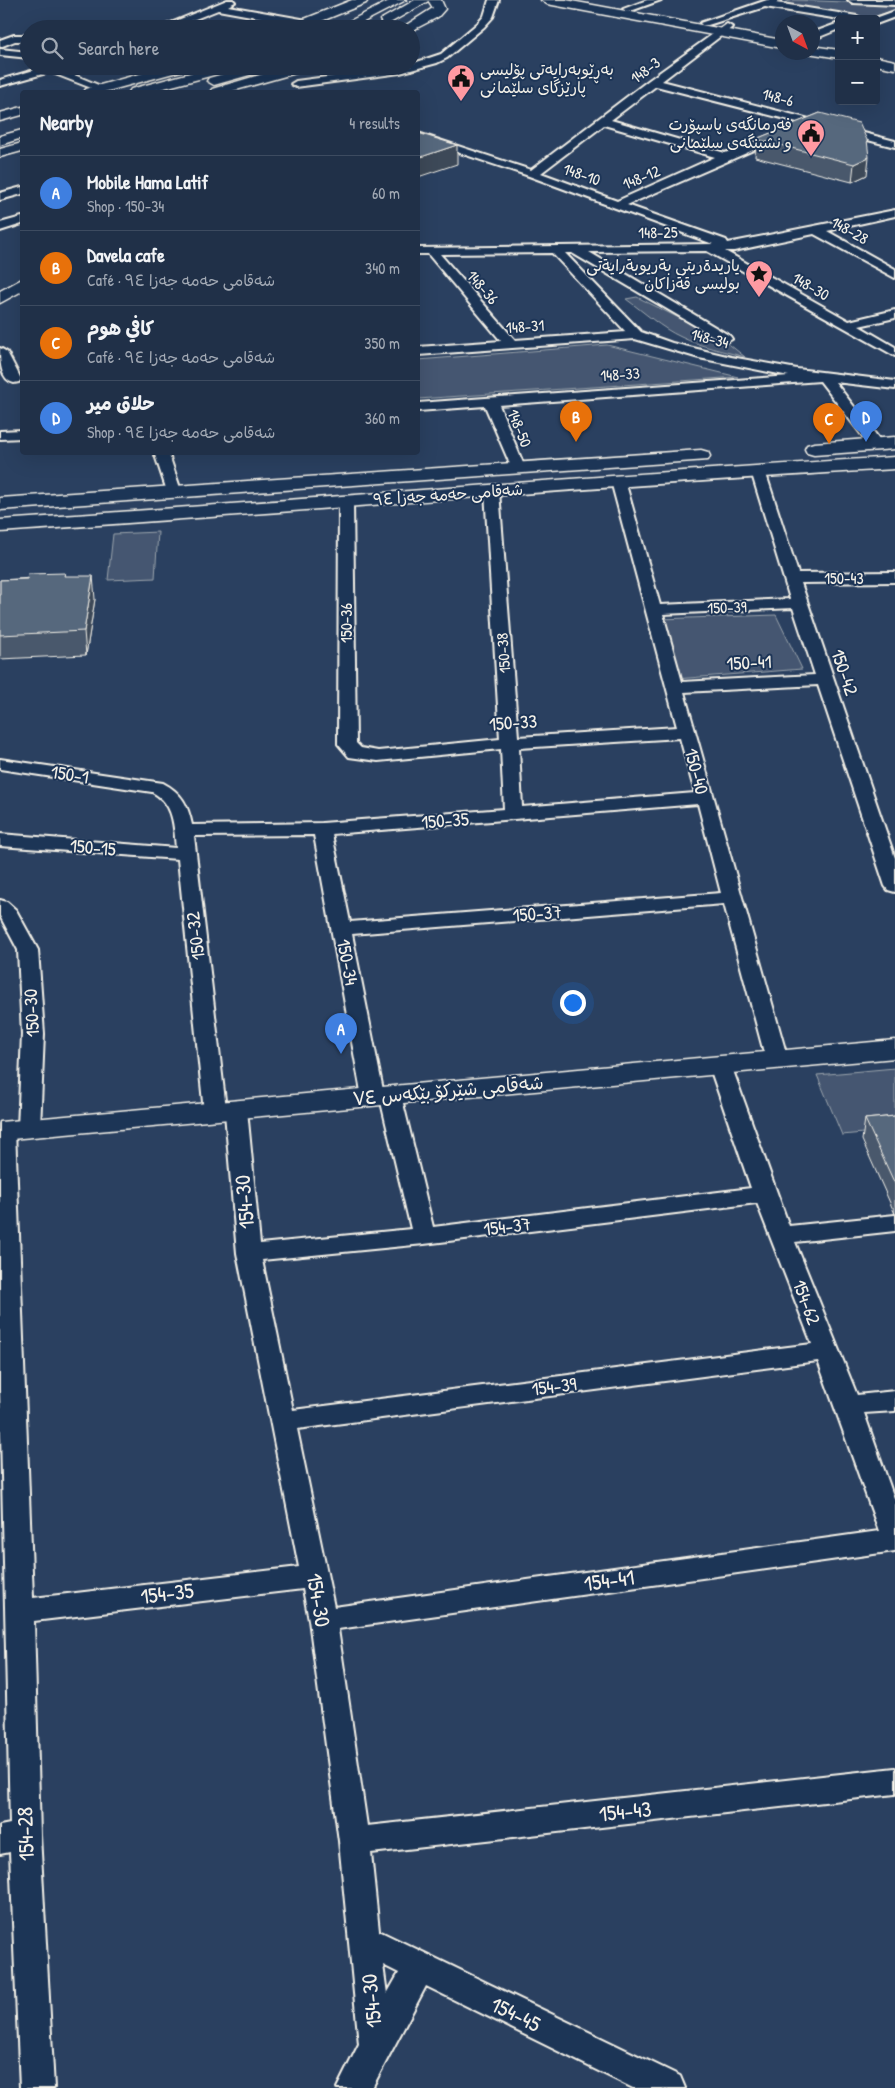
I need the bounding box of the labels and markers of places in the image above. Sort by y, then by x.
place label: بەڕێوبەرایەتی پۆلیسی پارێزگای سلێمانی [480,58,614,98]
public building icon: بەڕێوبەرایەتی پۆلیسی پارێزگای سلێمانی [446,63,476,102]
place label: فەرمانگەی پاسپۆرت و نشینگەی سلێمانی [669,113,792,153]
public building icon: فەرمانگەی پاسپۆرت و نشینگەی سلێمانی [796,118,826,157]
place label: ياريدةريتى بةريوبةرايةتى بوليسى قةزاكان [586,254,740,294]
place icon: ياريدةريتى بةريوبةرايةتى بوليسى قةزاكان [744,259,774,298]
pin: B [560,401,592,442]
pin: D [850,401,882,442]
pin: C [813,403,845,444]
pin: A [325,1013,357,1054]

